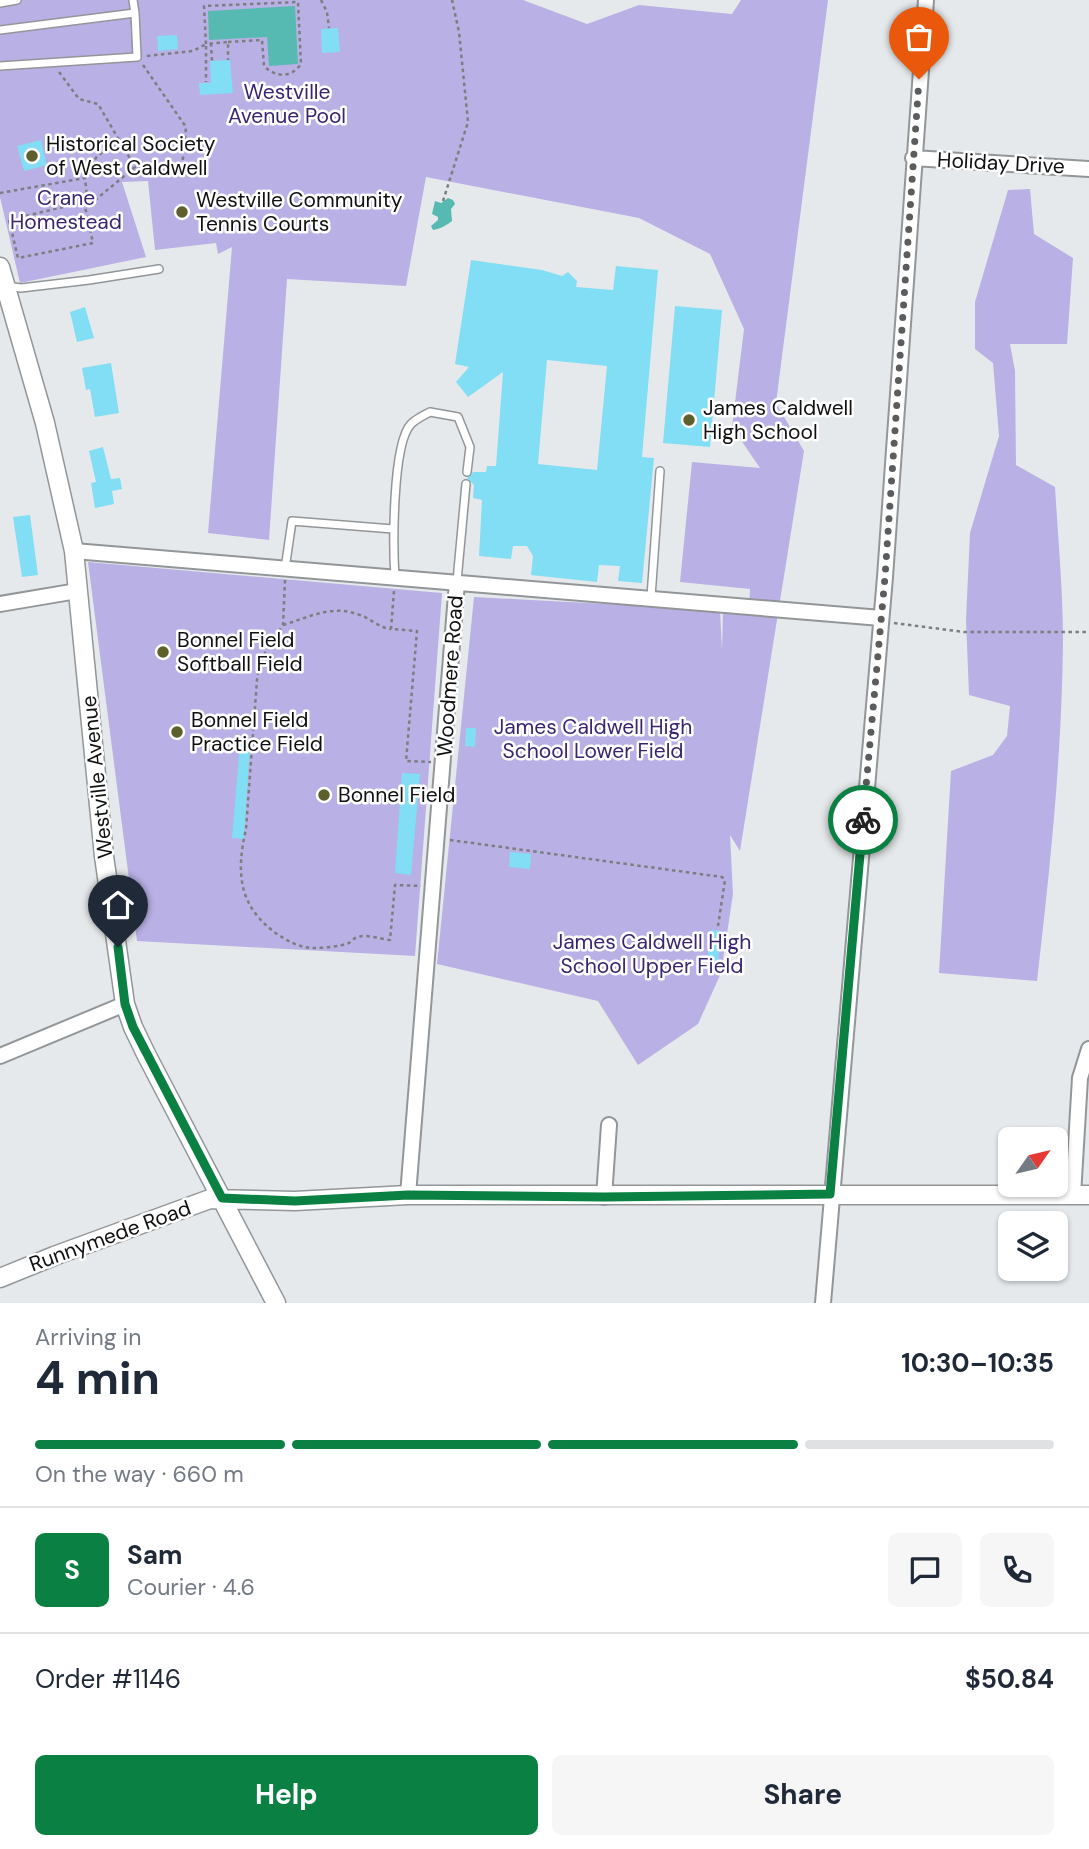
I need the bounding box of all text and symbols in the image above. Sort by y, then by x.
pin [889,7,949,79]
icon: bag [900,18,938,56]
park label: Westville Avenue Pool [228,78,346,130]
place label: Historical Society of West Caldwell [46,130,216,182]
street label: Holiday Drive [936,146,1066,180]
marker: Historical Society of West Caldwell [24,148,40,164]
park label: Crane Homestead [10,184,122,236]
place label: Westville Community Tennis Courts [196,186,403,238]
marker: Westville Community Tennis Courts [174,204,190,220]
place label: James Caldwell High School [703,394,853,446]
marker: James Caldwell High School [681,412,697,428]
street label: Woodmere Road [430,594,470,758]
place label: Bonnel Field Softball Field [177,626,303,678]
marker: Bonnel Field Softball Field [155,644,171,660]
street label: Westville Avenue [75,694,119,860]
place label: Bonnel Field Practice Field [191,706,323,758]
park label: James Caldwell High School Lower Field [494,713,692,765]
marker: Bonnel Field Practice Field [169,724,185,740]
place label: Bonnel Field [338,781,455,809]
courier [828,785,898,855]
marker: Bonnel Field [316,787,332,803]
icon: bike [844,801,882,839]
pin [88,875,148,947]
icon: home [99,886,137,924]
park label: James Caldwell High School Upper Field [553,928,751,980]
north arrow [998,1127,1068,1197]
map controls [998,1127,1068,1281]
street label: Runnymede Road [25,1194,195,1278]
button: layers [998,1211,1068,1281]
text: Arriving in [35,1322,141,1352]
text: 10:30–10:35 [901,1346,1054,1380]
text: 4 min [35,1348,160,1408]
text: On the way · 660 m [35,1459,244,1489]
button: chat [888,1533,962,1607]
button: phone [980,1533,1054,1607]
text: Sam [127,1538,182,1572]
text: S [64,1553,80,1587]
text: Courier · 4.6 [127,1572,255,1602]
text: Order #1146 [35,1662,181,1696]
text: $50.84 [965,1662,1054,1696]
button: Help [35,1755,538,1835]
button: Share [552,1755,1054,1835]

